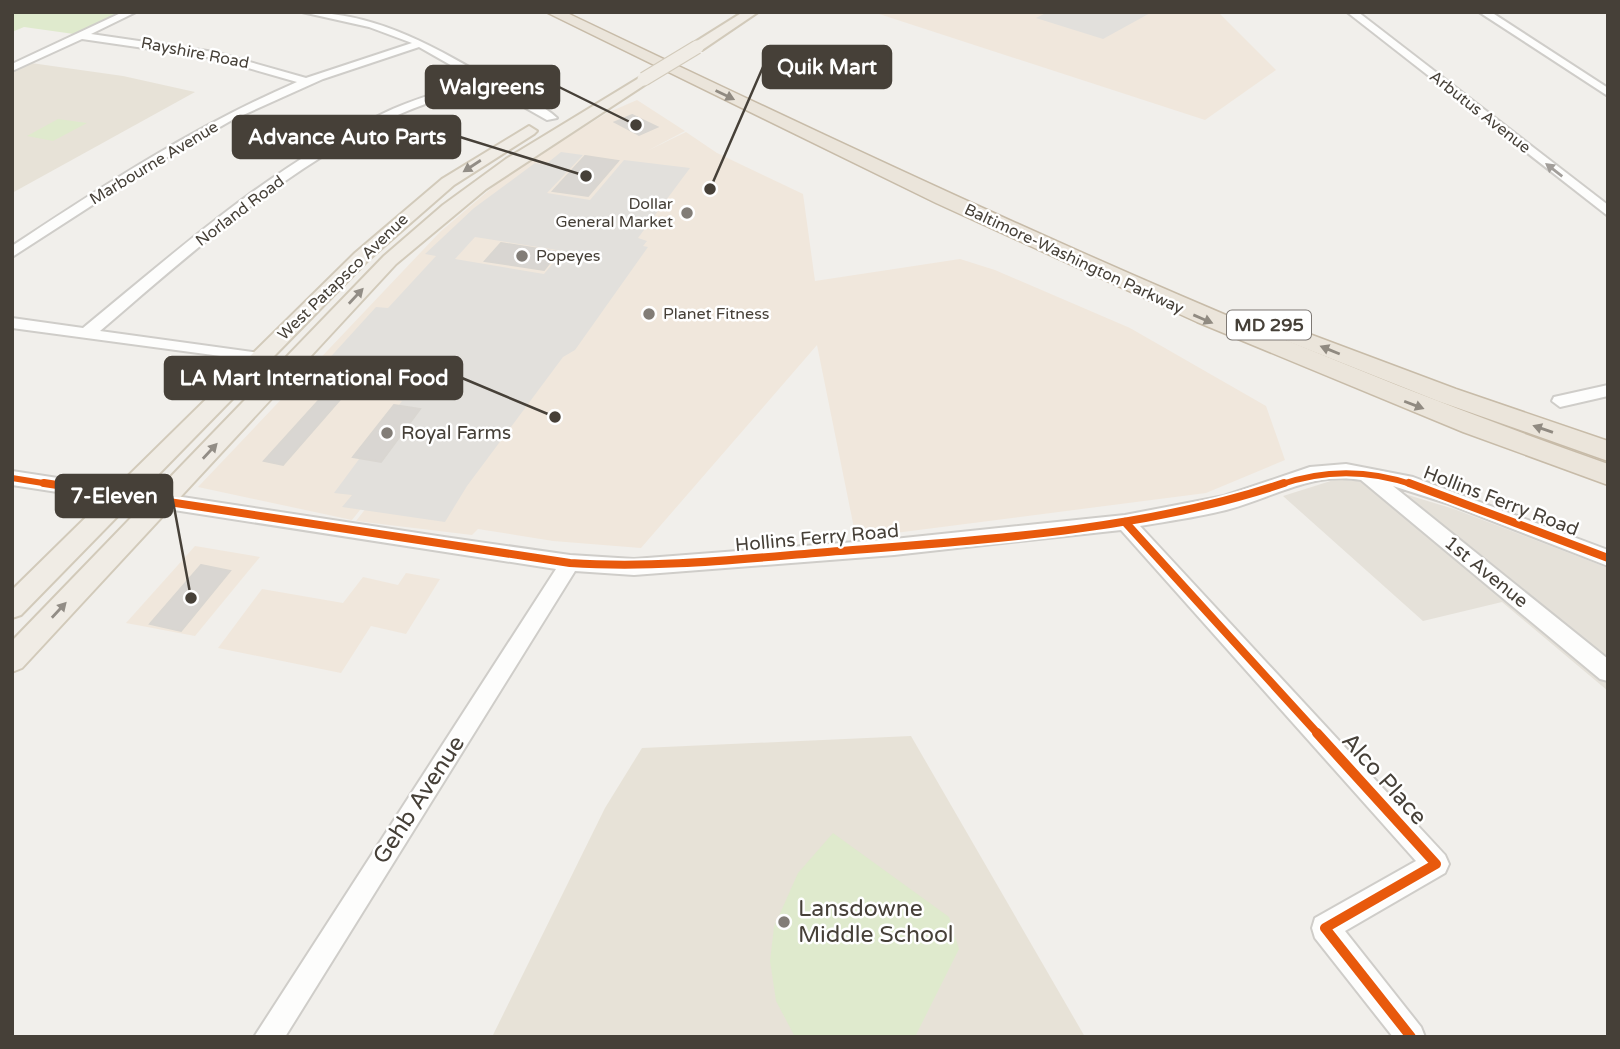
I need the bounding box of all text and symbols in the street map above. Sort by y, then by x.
street label: Rayshire Road [139,33,251,73]
callout: Quik Mart [763,46,891,88]
text: Quik Mart [777,55,877,80]
callout: Walgreens [426,66,559,108]
street label: Arbutus Avenue [1425,66,1535,158]
text: Walgreens [439,75,545,100]
one-way arrow [715,89,735,100]
callout: Advance Auto Parts [233,116,460,158]
street label: Marbourne Avenue [86,117,222,209]
text: Advance Auto Parts [248,125,446,150]
one-way arrow [462,159,481,172]
one-way arrow [1545,163,1563,177]
street label: Norland Road [192,171,288,251]
place label: Dollar General Market [555,194,674,232]
street label: Baltimore-Washington Parkway [961,199,1187,319]
marker: Dollar General Market [679,205,695,221]
street label: West Patapsco Avenue [273,209,413,345]
place label: Popeyes [536,246,601,266]
marker: Popeyes [514,248,530,264]
one-way arrow [348,288,364,305]
place label: Planet Fitness [663,304,770,324]
marker: Planet Fitness [641,306,657,322]
road number: MD 295 [1227,310,1311,340]
one-way arrow [1193,313,1214,324]
one-way arrow [1319,344,1340,355]
callout: LA Mart International Food [165,357,462,399]
text: LA Mart International Food [180,366,448,391]
one-way arrow [1403,399,1424,410]
place label: Royal Farms [401,422,511,444]
one-way arrow [1532,423,1553,434]
marker: Royal Farms [379,425,395,441]
one-way arrow [201,443,217,460]
street label: Hollins Ferry Road [1420,461,1582,541]
callout: 7-Eleven [56,475,172,517]
text: 7-Eleven [70,484,158,509]
street label: Hollins Ferry Road [734,520,900,556]
street label: 1st Avenue [1440,532,1532,612]
one-way arrow [51,601,67,619]
street label: Alco Place [1335,727,1433,831]
street label: Gehb Avenue [367,731,471,869]
place label: Lansdowne Middle School [798,895,954,949]
marker: Lansdowne Middle School [776,914,792,930]

